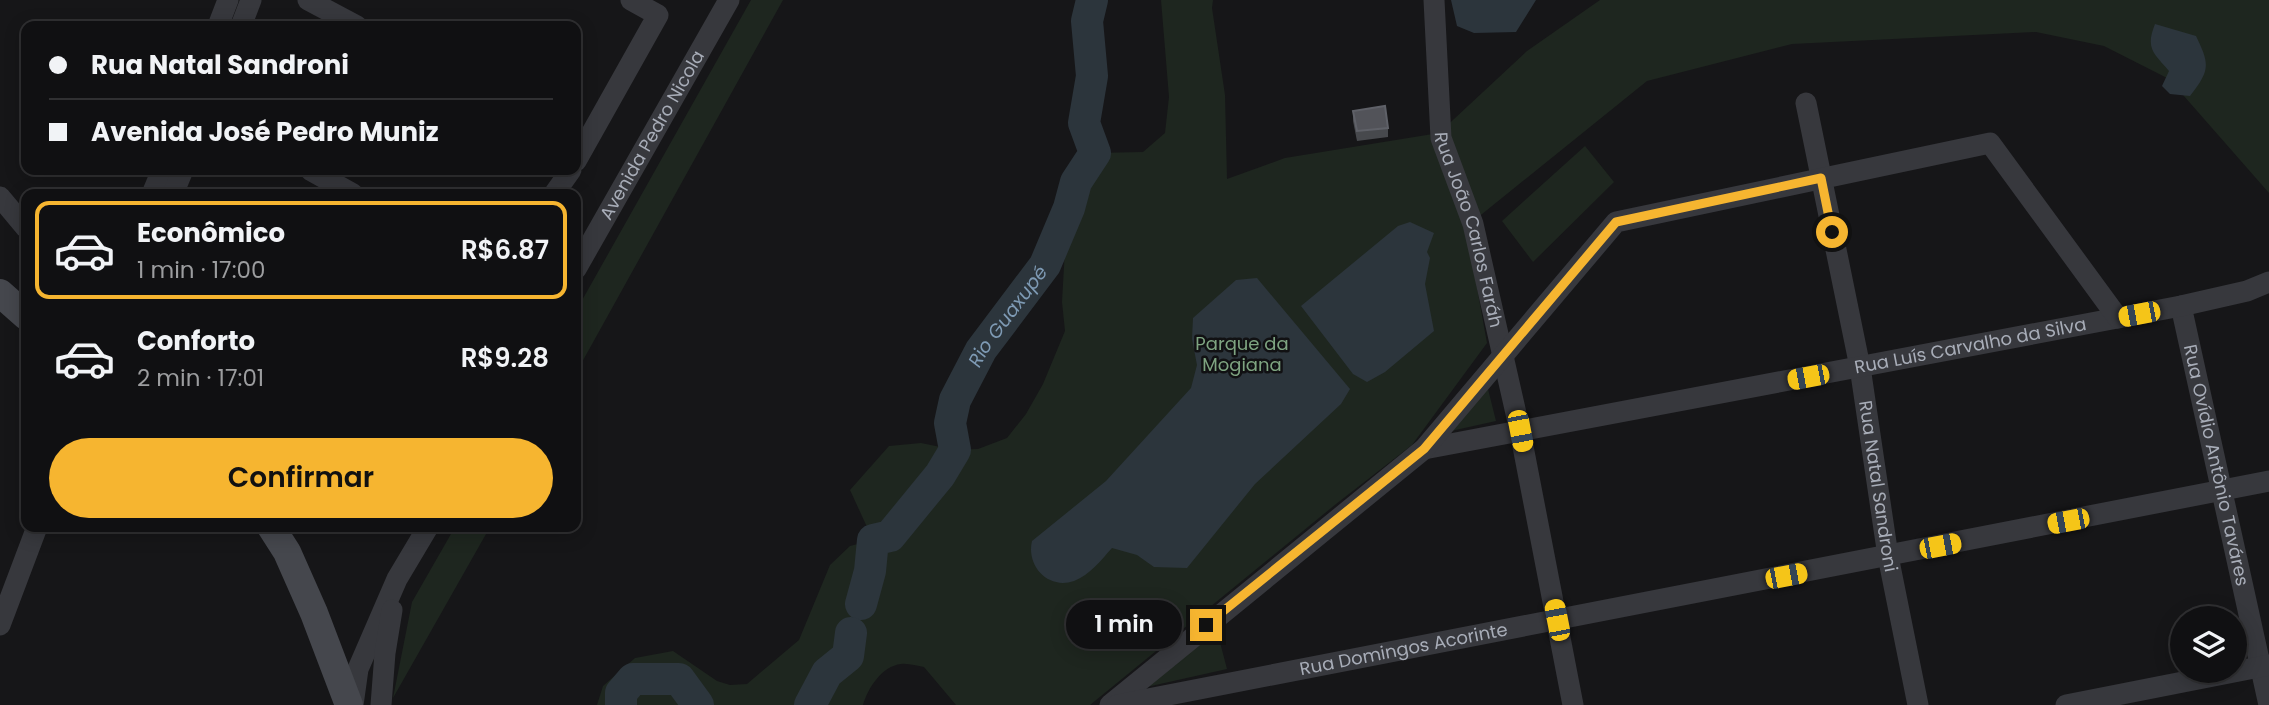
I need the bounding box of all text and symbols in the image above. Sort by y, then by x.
street label: Avenida Pedro Nicola [593,45,710,224]
text: Rua Natal Sandroni [91,47,349,83]
text: Avenida José Pedro Muniz [91,114,439,150]
street label: Rua João Carlos Faráh [1429,131,1509,330]
text: Econômico [137,215,285,251]
route start [1816,216,1848,248]
icon: car [53,219,116,282]
text: R$6.87 [461,232,549,268]
text: 1 min · 17:00 [137,254,265,286]
water label: Rio Guaxupé [962,260,1054,372]
car [2117,300,2162,328]
street label: Rua Luís Carvalho da Silva [1852,311,2088,379]
text: Conforto [137,323,255,359]
icon: car [53,327,116,390]
park label: Parque da Mogiana [1195,331,1289,377]
text: R$9.28 [461,340,549,376]
street label: Rua Ovídio Antônio Taváres [2178,342,2255,588]
text: 2 min · 17:01 [137,362,264,394]
car [1786,363,1831,391]
street label: Rua Natal Sandroni [1853,399,1904,574]
car [1506,408,1535,454]
button: Confirmar [49,438,553,518]
car [2046,507,2091,535]
car [1918,532,1963,560]
car [1764,562,1809,590]
car [1543,597,1572,643]
callout: 1 min [1066,600,1182,650]
map controls [2170,606,2247,683]
button: layers [2170,606,2247,683]
text: 1 min [1094,608,1154,640]
route end [1190,609,1222,641]
street label: Rua Domingos Acorinte [1297,616,1510,681]

